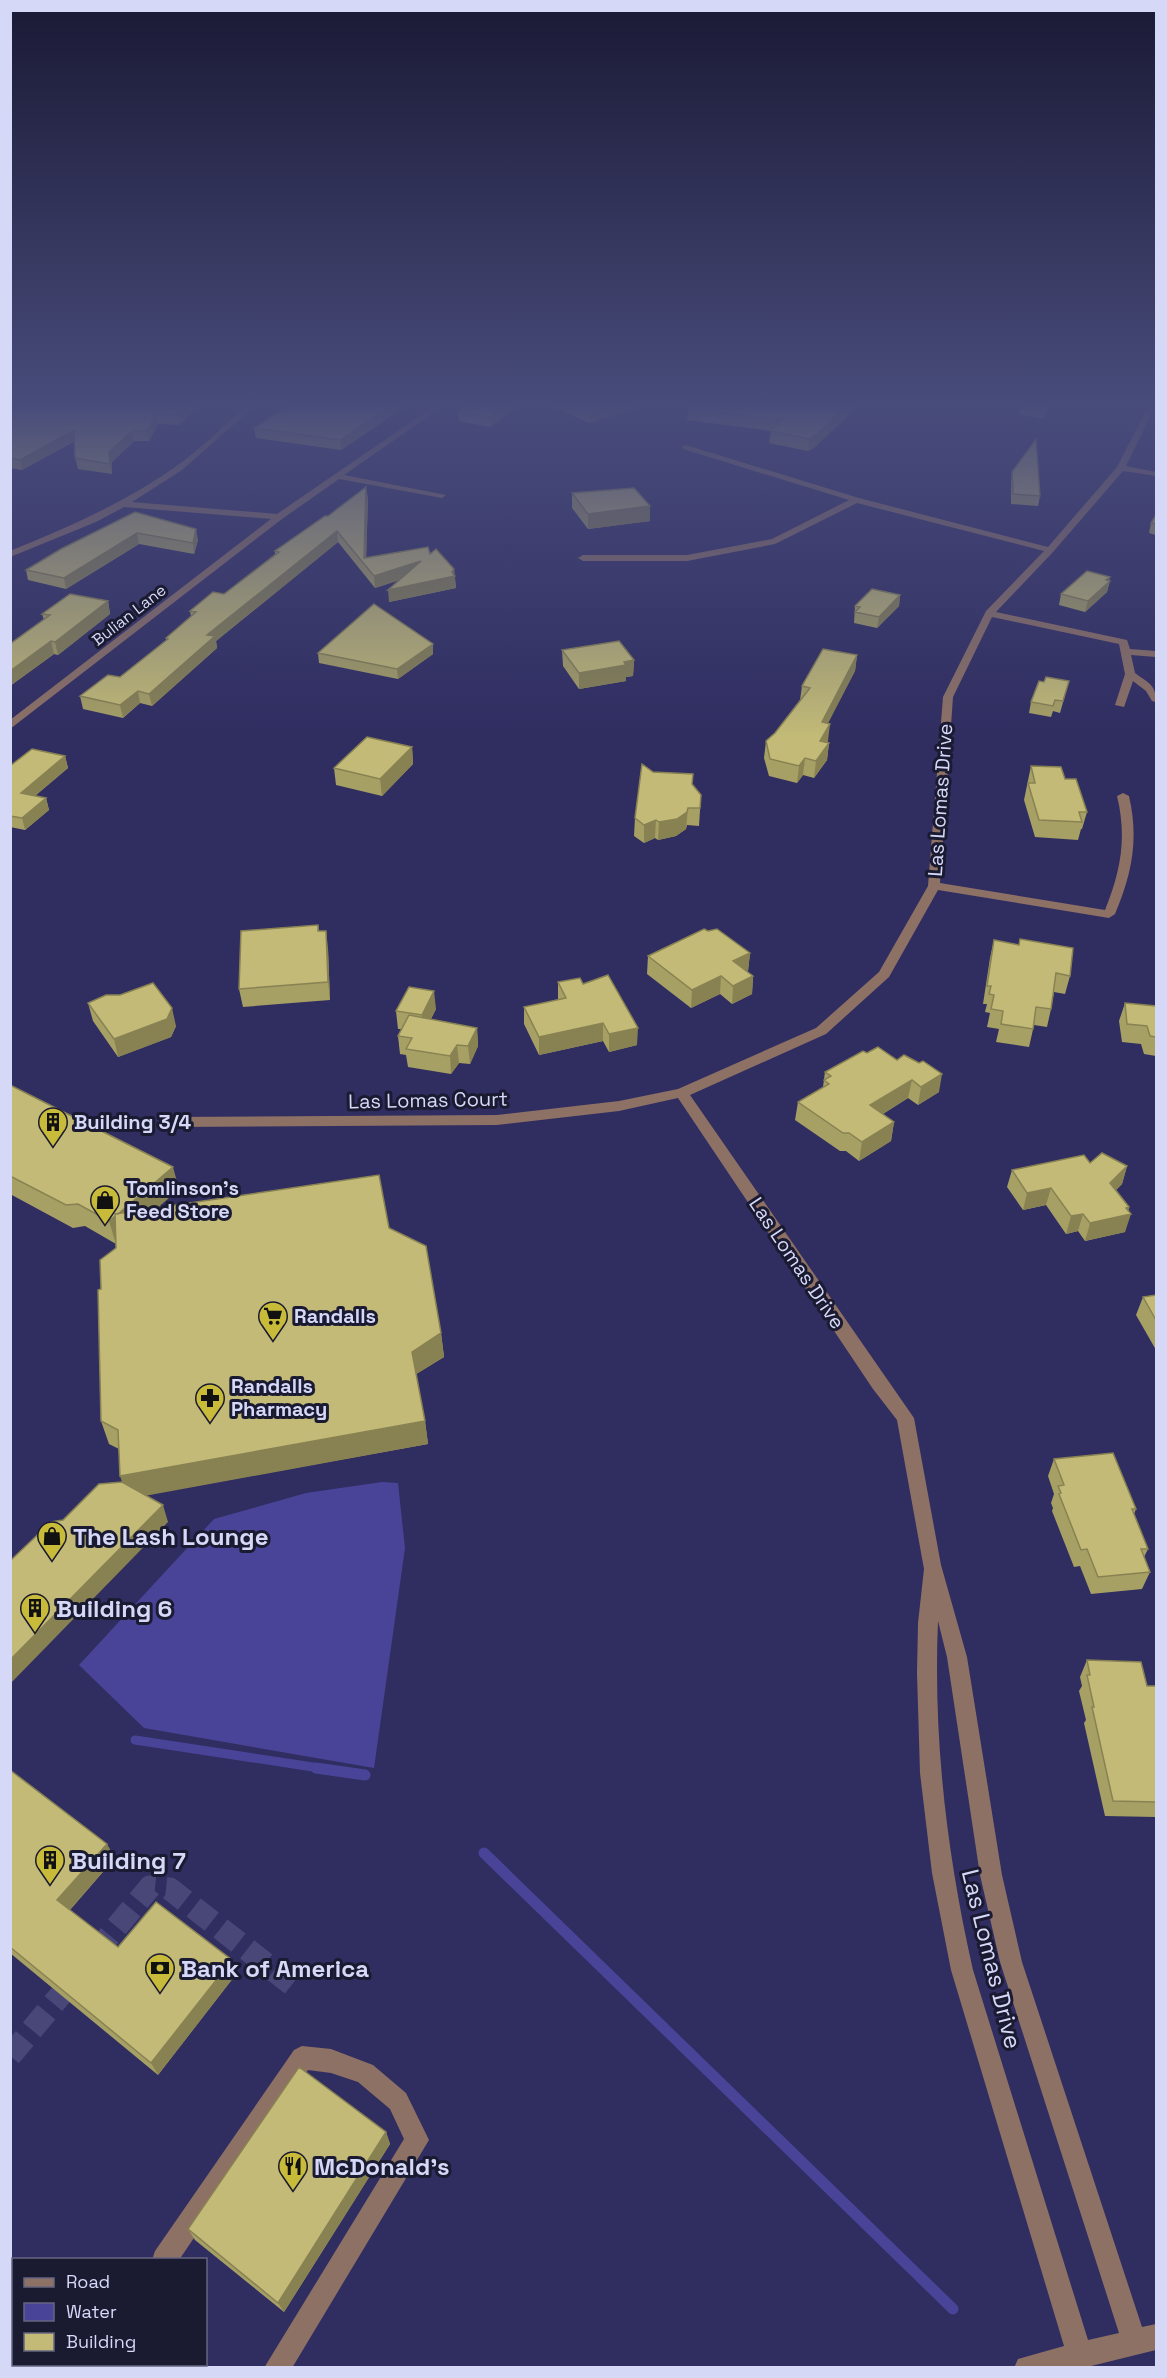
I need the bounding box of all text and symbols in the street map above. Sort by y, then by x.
street label: Bulian Lane [88,579,170,651]
street label: Las Lomas Drive [922,723,958,877]
street label: Las Lomas Court [348,1086,508,1114]
building icon: Building 3/4 [37,1106,69,1148]
place label: Building 3/4 [74,1109,191,1135]
place label: Tomlinson's Feed Store [126,1175,239,1224]
shop icon: Tomlinson's Feed Store [89,1184,121,1226]
street label: Las Lomas Drive [743,1192,851,1334]
supermarket icon: Randalls [257,1300,289,1342]
place label: Randalls [294,1303,376,1329]
place label: Randalls Pharmacy [231,1373,327,1422]
pharmacy icon: Randalls Pharmacy [194,1382,226,1424]
shop icon: The Lash Lounge [36,1520,68,1562]
place label: The Lash Lounge [73,1521,269,1552]
building icon: Building 6 [19,1592,51,1634]
place label: Building 6 [56,1593,172,1624]
building icon: Building 7 [34,1844,66,1886]
place label: Building 7 [71,1845,186,1876]
street label: Las Lomas Drive [955,1866,1029,2052]
bank icon: Bank of America [144,1952,176,1994]
place label: Bank of America [181,1953,369,1984]
restaurant icon: McDonald's [277,2150,309,2192]
place label: McDonald's [314,2151,450,2182]
legend [12,2258,207,2366]
text: Road [66,2270,110,2293]
text: Water [66,2300,117,2323]
text: Building [66,2330,136,2353]

